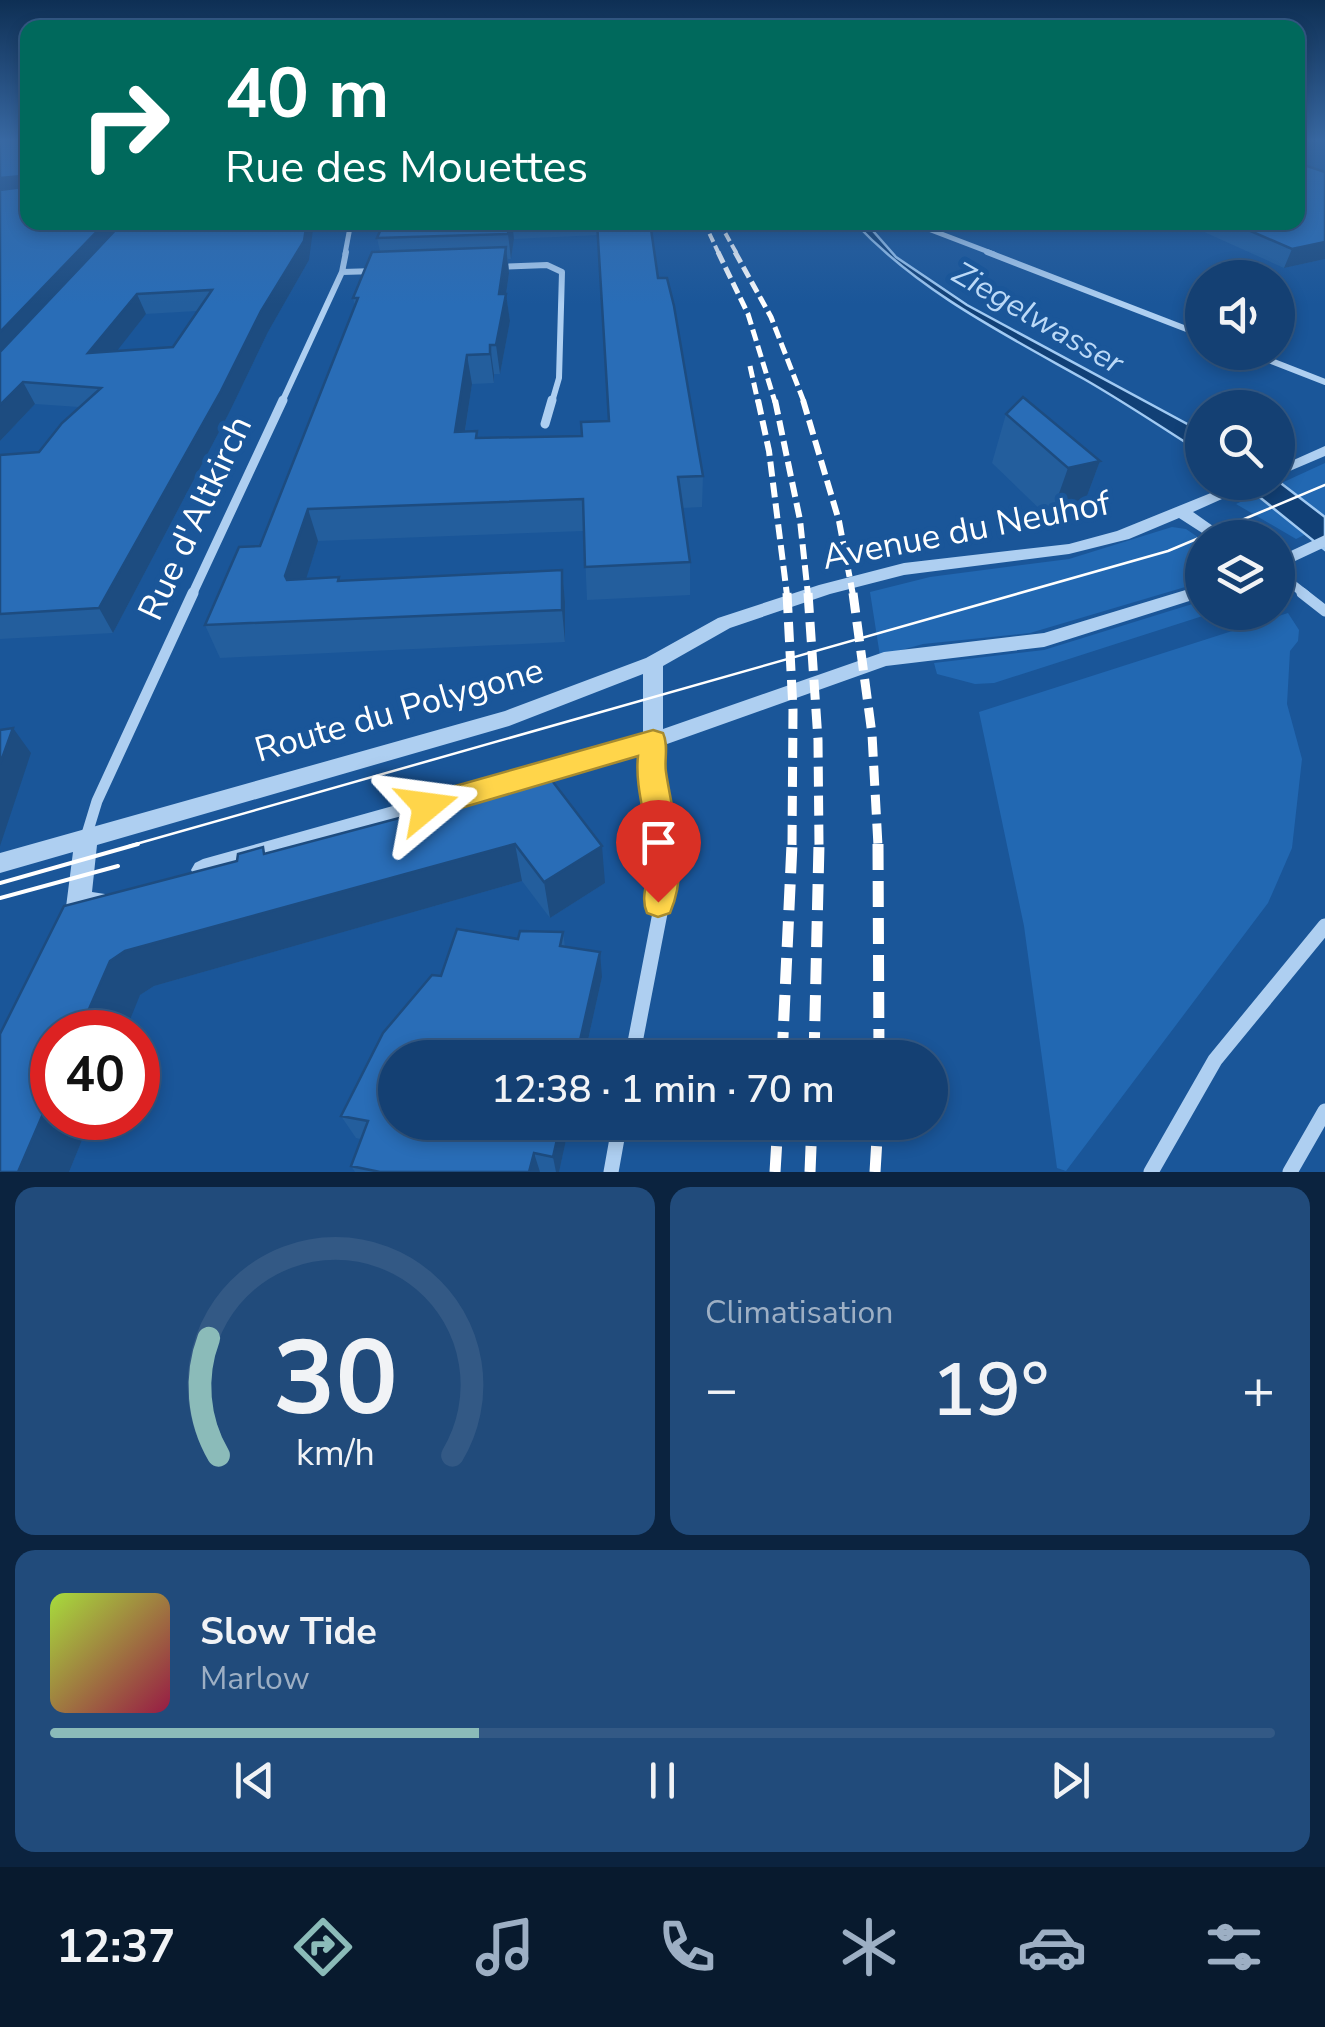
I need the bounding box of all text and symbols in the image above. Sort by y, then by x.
text: 40 m [225,46,389,142]
icon: right [60,60,190,190]
text: Rue des Mouettes [225,137,588,198]
water label: Ziegelwasser [945,252,1133,385]
map controls [1185,260,1295,630]
button: sound [1185,260,1295,370]
button: search [1185,390,1295,500]
street label: Rue d'Altkirch [127,408,263,628]
street label: Avenue du Neuhof [818,479,1115,581]
button: layers [1185,520,1295,630]
street label: Route du Polygone [249,646,549,774]
position arrow [375,754,479,858]
pin [616,800,701,903]
icon: arrive [631,815,686,870]
speed limit sign: 40 [30,1010,160,1140]
text: 12:38 · 1 min · 70 m [491,1064,835,1115]
text: Climatisation [705,1291,893,1334]
text: 30 [273,1308,397,1450]
text: 19° [931,1339,1049,1441]
text: − [705,1352,738,1427]
text: + [1242,1352,1275,1427]
text: km/h [296,1429,374,1478]
text: Slow Tide [200,1606,377,1657]
text: Marlow [200,1657,310,1700]
icon: previous [227,1753,282,1808]
icon: pause [635,1753,690,1808]
icon: next [1043,1753,1098,1808]
icon: directions [288,1912,358,1982]
icon: music [470,1912,540,1982]
icon: phone [652,1912,722,1982]
icon: climate [834,1912,904,1982]
icon: car [1017,1912,1087,1982]
icon: filters [1199,1912,1269,1982]
text: 12:37 [56,1917,175,1978]

